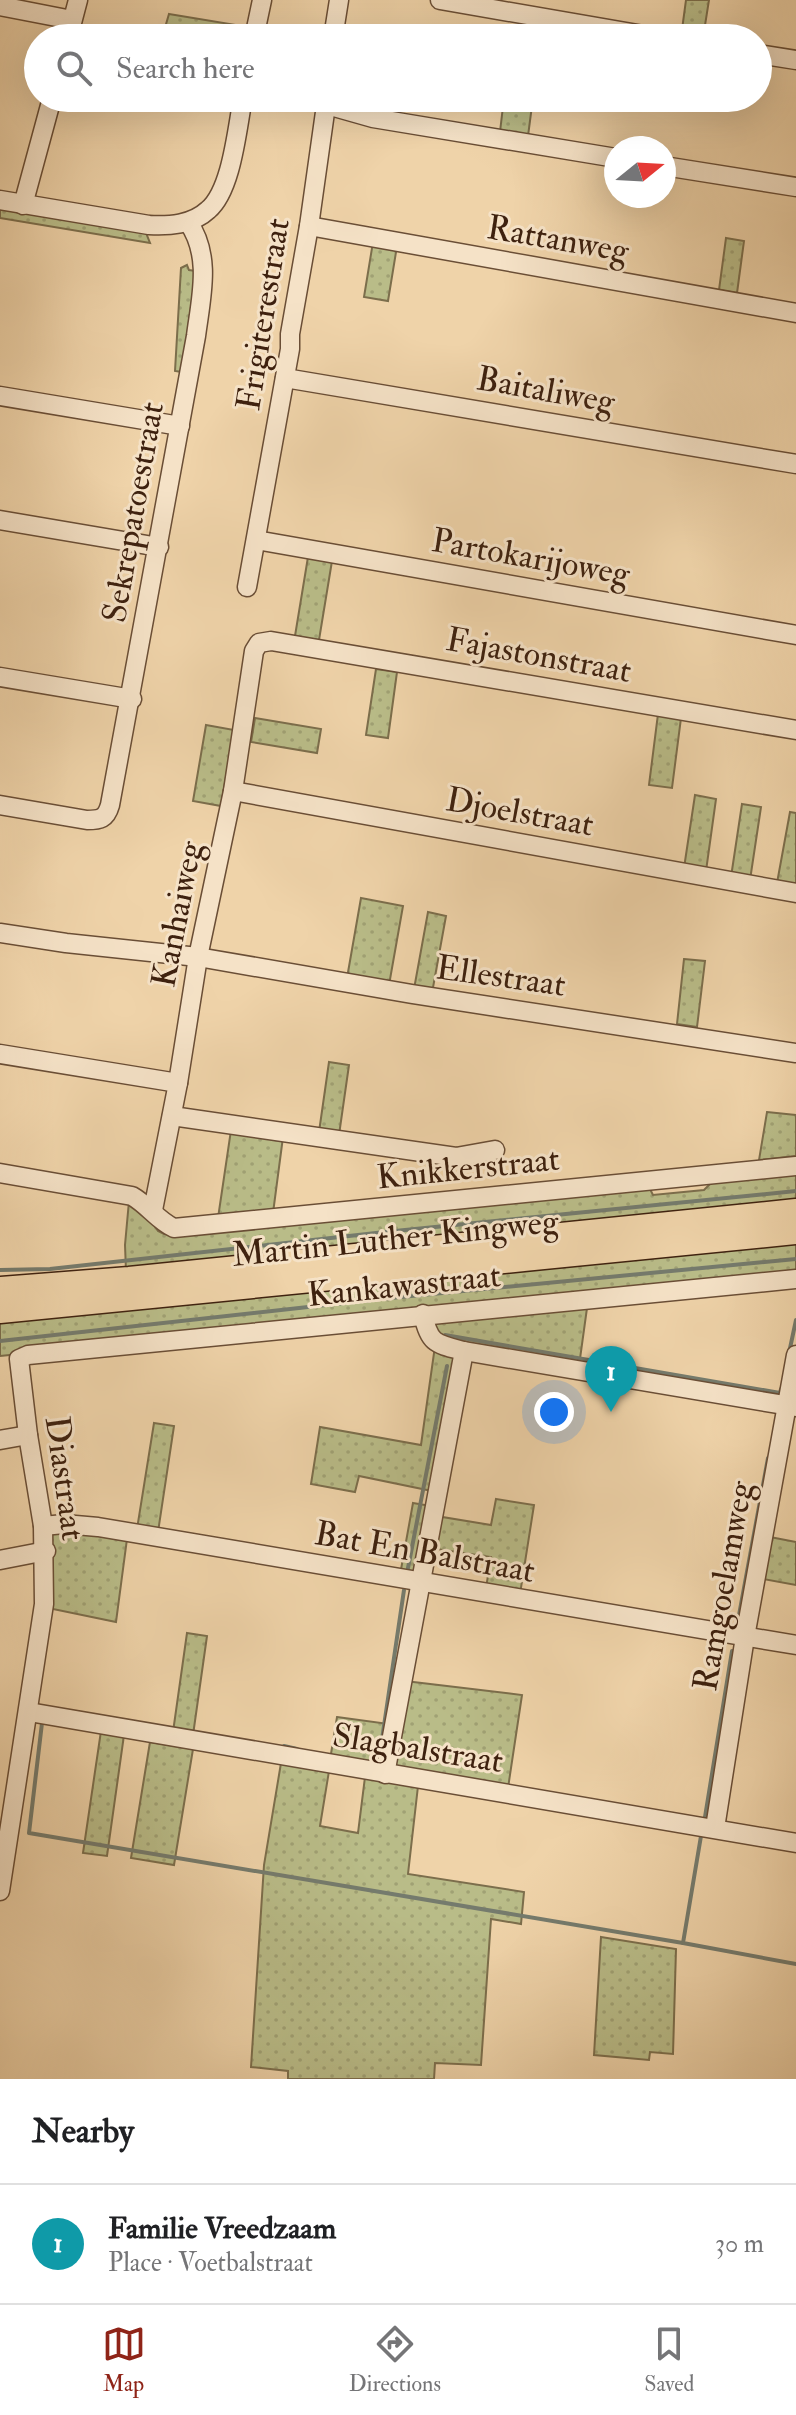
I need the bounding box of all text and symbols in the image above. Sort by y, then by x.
search box [24,24,772,112]
icon: search [52,46,96,90]
text: Search here [116,50,255,87]
north arrow [604,136,676,208]
street label: Rattanweg [484,206,633,273]
street label: Frigiterestraat [227,215,300,413]
street label: Baitaliweg [473,357,619,424]
street label: Sekrepatoestraat [93,399,174,626]
street label: Partokarijoweg [428,519,634,596]
street label: Fajastonstraat [443,618,635,693]
street label: Djoelstraat [443,778,597,847]
street label: Kanhaiweg [142,837,213,991]
street label: Ellestraat [433,946,568,1007]
street label: Knikkerstraat [375,1138,562,1199]
street label: Martin Luther Kingweg [230,1200,562,1277]
street label: Kankawastraat [305,1254,503,1317]
pin: 1 [585,1346,637,1412]
your location [534,1392,574,1432]
street label: Diastraat [35,1413,95,1543]
street label: Ramgoelamweg [684,1477,763,1695]
street label: Bat En Balstraat [311,1512,538,1593]
street label: Slagbalstraat [329,1714,506,1783]
text: Nearby [32,2110,134,2153]
text: Familie Vreedzaam [108,2210,336,2247]
text: 1 [53,2228,63,2260]
text: 30 m [715,2228,764,2260]
text: Place · Voetbalstraat [108,2247,313,2279]
tab: Map [102,2322,146,2398]
tab: Directions [349,2322,441,2398]
tab: Saved [644,2322,694,2398]

